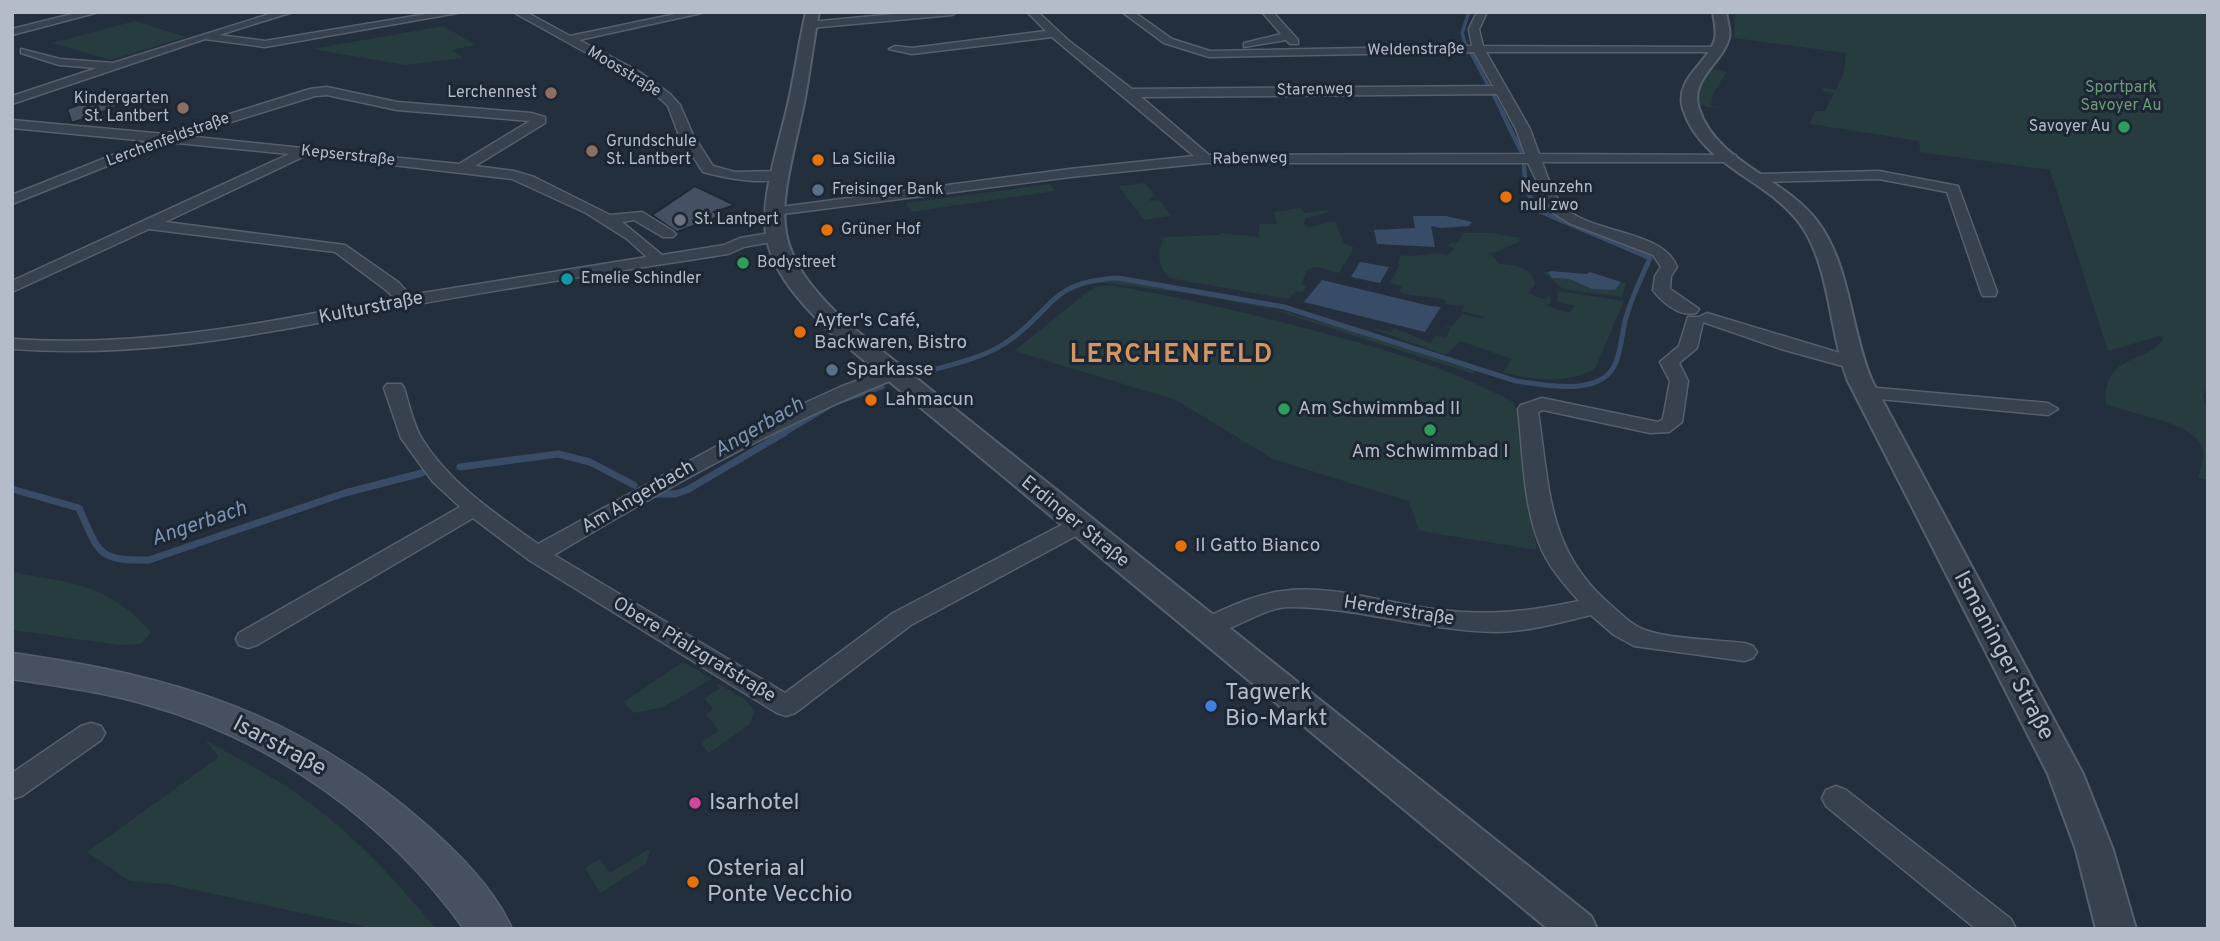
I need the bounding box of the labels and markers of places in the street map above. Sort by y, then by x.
place label: Lerchennest [447,83,537,103]
marker: Lerchennest [543,85,559,101]
place label: Kindergarten St. Lantbert [74,89,169,127]
marker: Kindergarten St. Lantbert [175,100,191,116]
place label: Savoyer Au [2029,117,2110,137]
marker: Savoyer Au [2116,119,2132,135]
place label: Grundschule St. Lantbert [606,132,697,170]
marker: Grundschule St. Lantbert [584,143,600,159]
place label: La Sicilia [832,150,896,170]
marker: La Sicilia [810,152,826,168]
place label: Neunzehn null zwo [1520,178,1593,216]
place label: Freisinger Bank [832,180,944,200]
marker: Freisinger Bank [810,182,826,198]
marker: Neunzehn null zwo [1498,189,1514,205]
place label: St. Lantpert [694,210,779,230]
marker: St. Lantpert [672,212,688,228]
place label: Grüner Hof [841,220,921,240]
marker: Grüner Hof [819,222,835,238]
place label: Bodystreet [757,253,836,273]
marker: Bodystreet [735,255,751,271]
place label: Emelie Schindler [581,269,701,289]
marker: Emelie Schindler [559,271,575,287]
place label: Ayfer's Café, Backwaren, Bistro [814,309,967,355]
marker: Ayfer's Café, Backwaren, Bistro [792,324,808,340]
place label: Sparkasse [846,358,933,382]
marker: Sparkasse [824,362,840,378]
place label: Lahmacun [885,388,974,412]
marker: Lahmacun [863,392,879,408]
place label: Am Schwimmbad II [1298,397,1460,421]
marker: Am Schwimmbad II [1276,401,1292,417]
marker: Am Schwimmbad I [1422,422,1438,438]
place label: Am Schwimmbad I [1351,440,1509,464]
place label: Il Gatto Bianco [1195,534,1320,558]
marker: Il Gatto Bianco [1173,538,1189,554]
place label: Tagwerk Bio-Markt [1225,679,1328,734]
marker: Tagwerk Bio-Markt [1203,698,1219,714]
place label: Isarhotel [709,789,800,818]
marker: Isarhotel [687,795,703,811]
place label: Osteria al Ponte Vecchio [707,855,853,910]
marker: Osteria al Ponte Vecchio [685,874,701,890]

